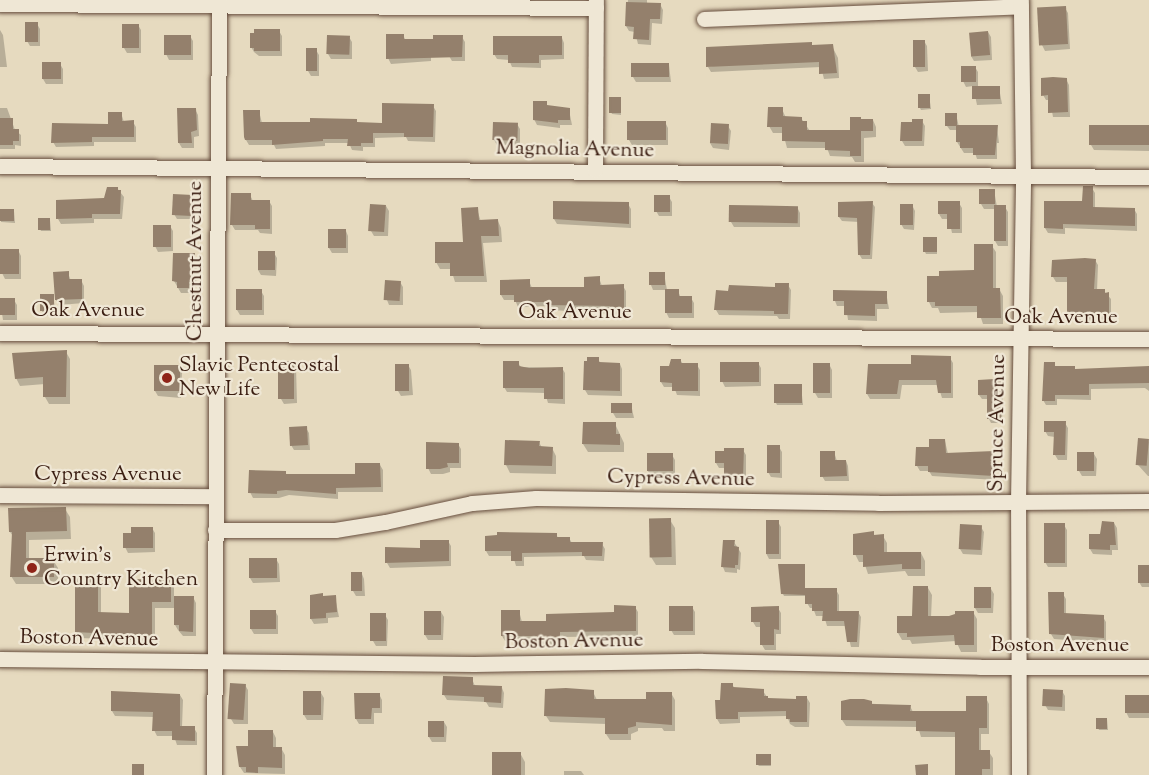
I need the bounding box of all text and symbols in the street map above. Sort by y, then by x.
street label: Magnolia Avenue [495,136,655,164]
street label: Chestnut Avenue [183,181,209,341]
street label: Oak Avenue [31,298,145,324]
street label: Oak Avenue [518,300,632,326]
street label: Oak Avenue [1004,305,1118,331]
place label: Slavic Pentecostal New Life [179,353,339,403]
street label: Spruce Avenue [984,354,1012,492]
marker: Slavic Pentecostal New Life [160,371,174,385]
street label: Cypress Avenue [34,462,182,488]
street label: Cypress Avenue [607,465,755,493]
place label: Erwin's Country Kitchen [44,543,198,593]
marker: Erwin's Country Kitchen [25,561,39,575]
street label: Boston Avenue [19,625,159,653]
street label: Boston Avenue [504,628,644,656]
street label: Boston Avenue [991,633,1129,659]

